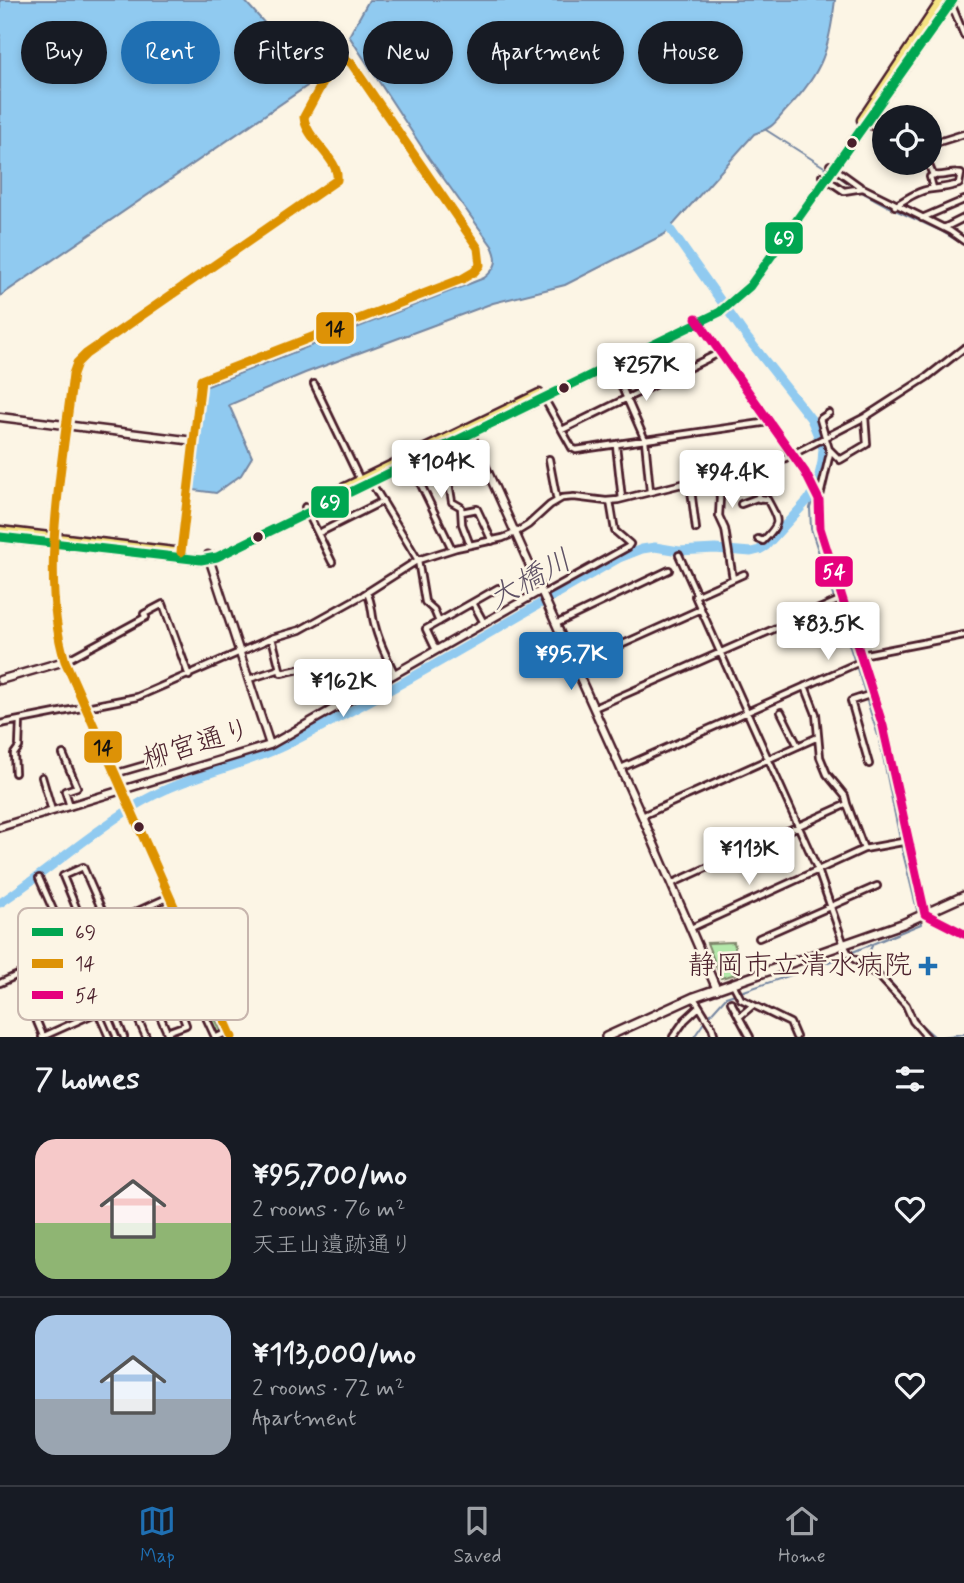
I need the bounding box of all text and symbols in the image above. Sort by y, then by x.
chip: Buy [21,21,107,84]
chip: Rent [121,21,220,84]
chip: Filters [234,21,349,84]
chip: New [363,21,453,84]
chip: Apartment [467,21,624,84]
chip: House [638,21,743,84]
map controls [872,105,942,175]
button: locate [872,105,942,175]
unlabelled marker [845,136,859,150]
line badge: 69 [764,221,804,255]
text: 69 [773,227,795,252]
line badge: 14 [315,311,355,345]
text: 14 [325,317,345,342]
pin: ¥257K [597,344,695,403]
text: ¥257K [613,351,679,381]
unlabelled marker [557,381,571,395]
pin: ¥104K [392,440,490,500]
text: ¥104K [408,448,474,478]
pin: ¥94.4K [675,450,789,510]
text: ¥94.4K [696,458,768,488]
line badge: 69 [310,485,350,519]
text: 69 [319,491,341,516]
unlabelled marker [251,530,265,544]
water label: 大橋川 [481,541,579,619]
line badge: 54 [814,555,854,588]
text: 54 [823,560,846,585]
pin: ¥83.5K [771,602,885,662]
text: ¥83.5K [793,610,863,640]
pin: ¥95.7K [514,632,628,692]
text: ¥95.7K [535,640,607,670]
pin: ¥162K [294,660,392,719]
text: ¥162K [310,667,376,697]
street label: 柳宮通り [138,711,256,779]
line badge: 14 [83,730,123,764]
text: 14 [93,736,113,761]
unlabelled marker [132,820,146,834]
pin: ¥113K [700,828,798,887]
text: ¥113K [719,835,779,865]
legend [18,908,248,1020]
text: 69 [75,921,96,946]
place label: 静岡市立清水病院 [688,948,912,985]
text: 14 [75,952,95,977]
marker: 静岡市立清水病院 [918,956,938,976]
text: 54 [75,984,98,1009]
text: 7 homes [35,1060,140,1099]
icon: filters [891,1060,929,1098]
text: ¥95,700/mo [252,1156,407,1195]
icon: home [91,1167,175,1251]
icon: heart [891,1190,929,1228]
text: 2 rooms · 76 m² [252,1195,405,1225]
text: 天王山遺跡通り [252,1231,413,1261]
text: ¥113,000/mo [252,1335,416,1374]
icon: home [91,1343,175,1427]
icon: heart [891,1366,929,1404]
text: 2 rooms · 72 m² [252,1374,405,1404]
text: Apartment [252,1404,357,1434]
tab: Map [138,1502,176,1569]
tab: Saved [453,1502,501,1569]
tab: Home [778,1502,826,1569]

